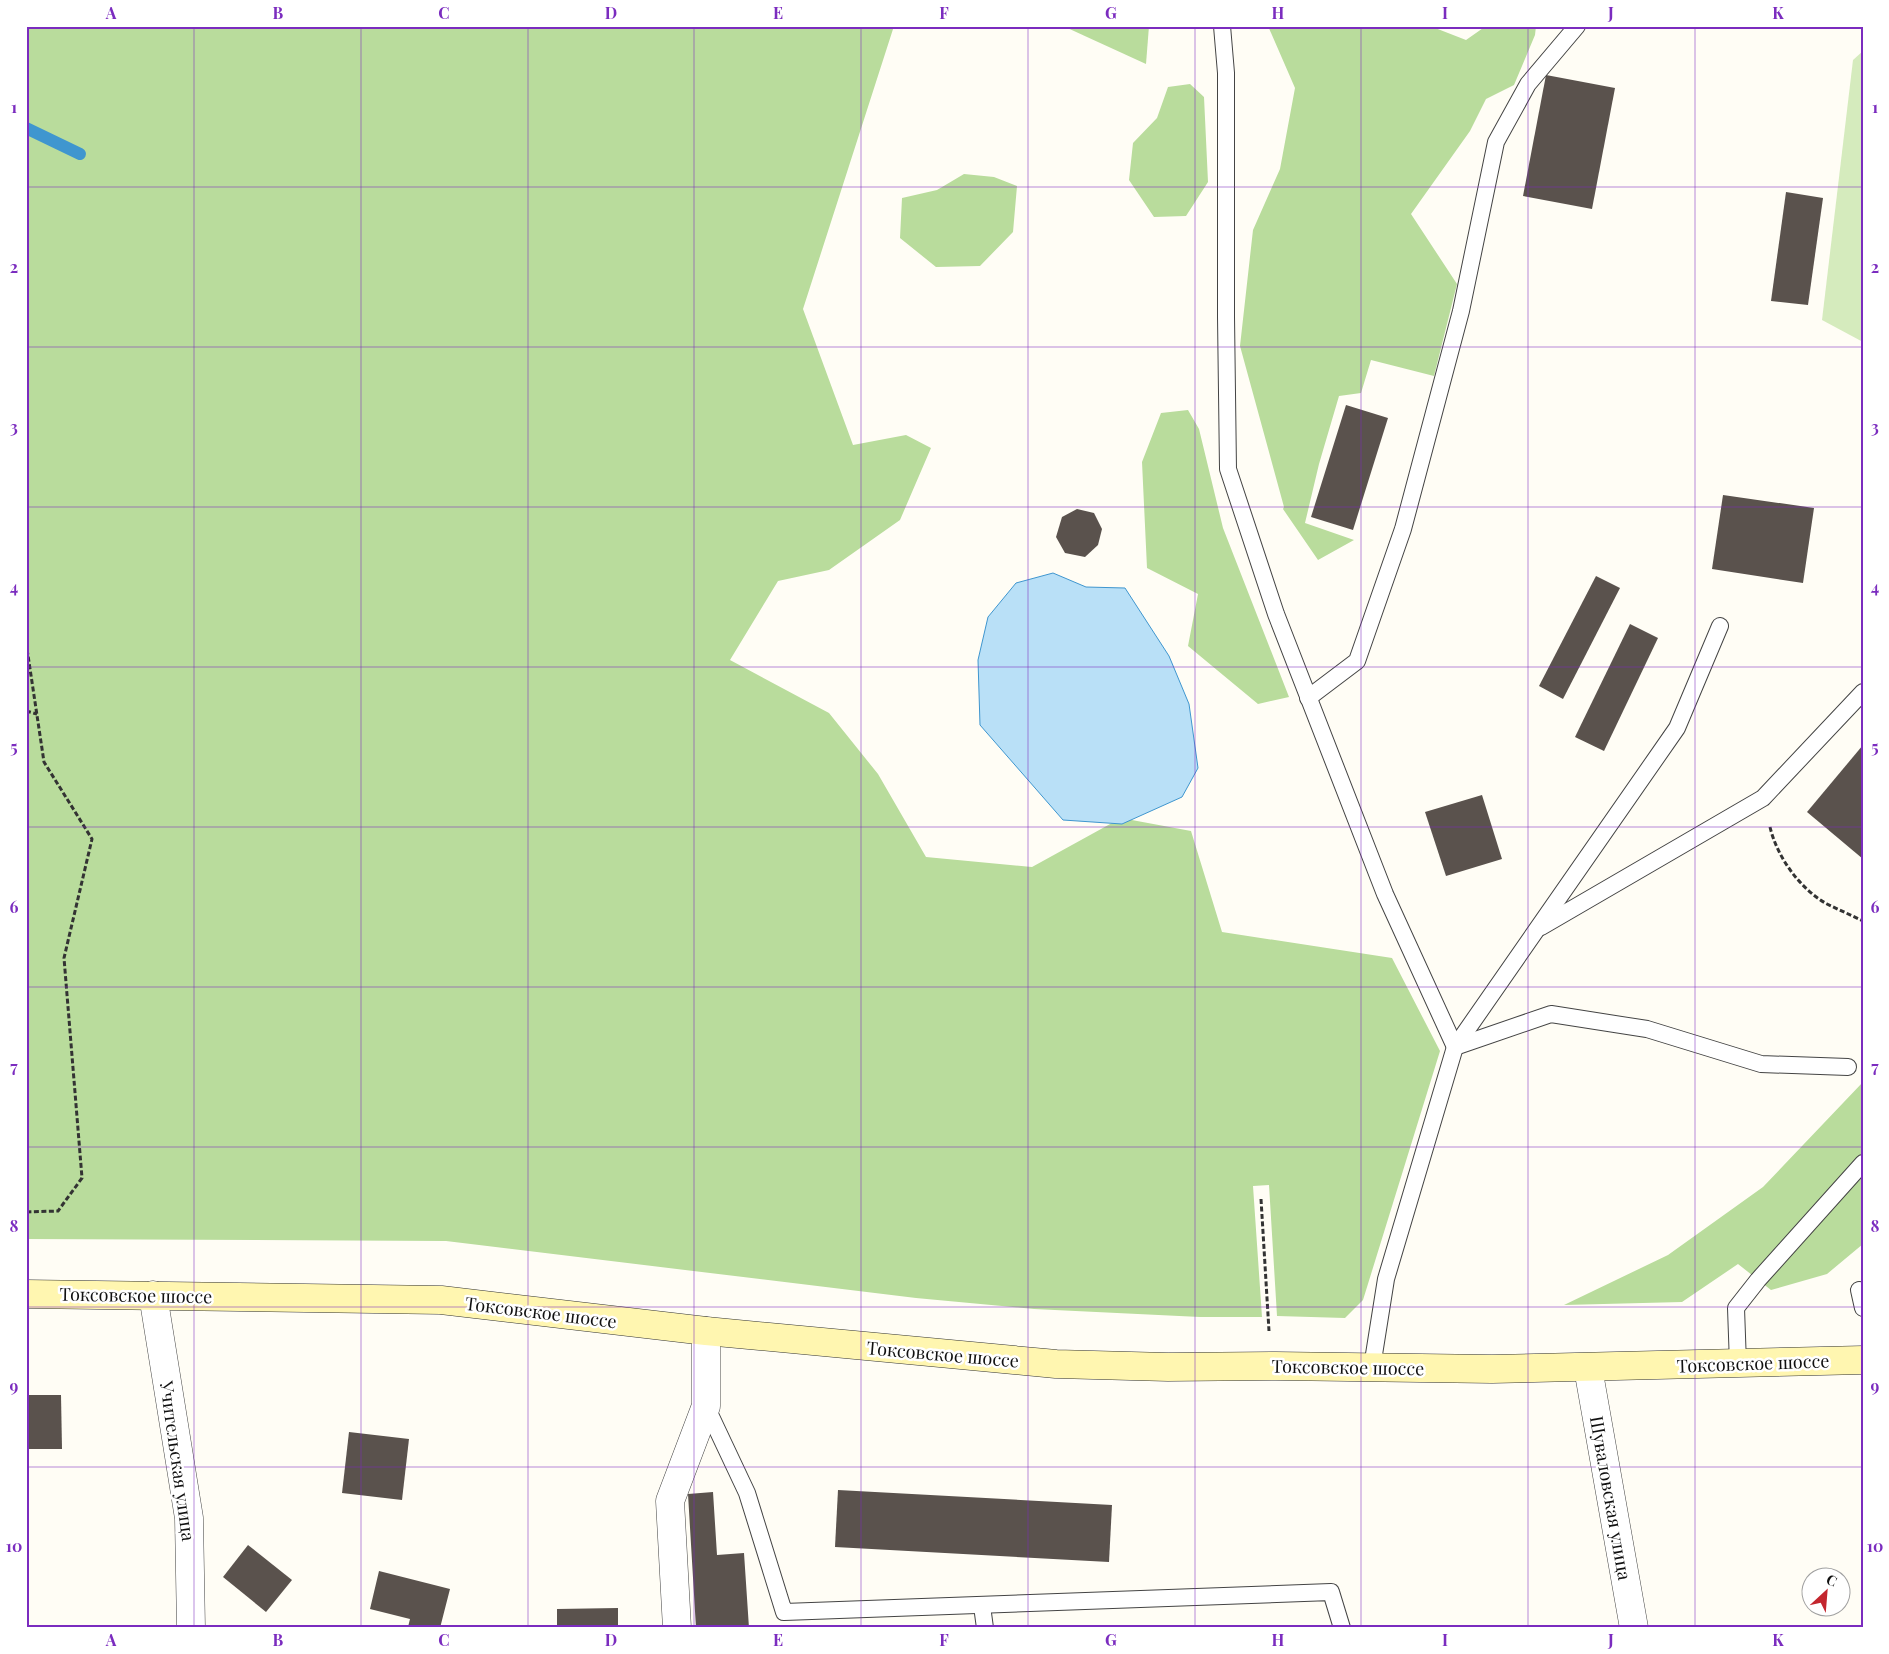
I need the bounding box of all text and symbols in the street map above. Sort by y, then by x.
text: A [105,2,117,23]
text: B [273,2,284,23]
text: C [438,2,450,23]
text: D [605,2,617,23]
text: E [773,2,783,23]
text: F [939,2,949,23]
text: G [1105,2,1117,23]
text: H [1272,2,1285,23]
text: I [1442,2,1448,23]
text: J [1607,2,1614,23]
text: K [1772,2,1784,23]
text: 1 [11,96,17,117]
text: 1 [1872,96,1878,117]
text: 2 [10,256,18,277]
text: 2 [1871,256,1879,277]
text: 3 [10,416,18,437]
text: 3 [1871,416,1879,437]
text: 4 [10,576,18,597]
text: 4 [1871,576,1879,597]
text: 5 [10,736,18,757]
text: 5 [1871,736,1879,757]
text: 6 [10,896,19,917]
text: 6 [1871,896,1880,917]
text: 7 [10,1056,18,1077]
text: 7 [1871,1056,1879,1077]
text: 8 [10,1215,19,1236]
text: 8 [1871,1215,1880,1236]
street label: Токсовское шоссе [59,1282,213,1308]
street label: Токсовское шоссе [464,1291,618,1333]
street label: Токсовское шоссе [866,1335,1020,1373]
street label: Токсовское шоссе [1676,1348,1830,1378]
street label: Токсовское шоссе [1271,1354,1425,1380]
text: 9 [10,1375,19,1396]
text: 9 [1871,1375,1880,1396]
street label: Учительская улица [155,1378,201,1543]
street label: Шуваловская улица [1585,1414,1637,1582]
text: 10 [6,1535,22,1556]
text: 10 [1867,1535,1883,1556]
north arrow [1802,1566,1852,1616]
text: С [1823,1569,1841,1591]
text: A [105,1629,117,1650]
text: B [273,1629,284,1650]
text: C [438,1629,450,1650]
text: D [605,1629,617,1650]
text: E [773,1629,783,1650]
text: F [939,1629,949,1650]
text: G [1105,1629,1117,1650]
text: H [1272,1629,1285,1650]
text: I [1442,1629,1448,1650]
text: J [1607,1629,1614,1650]
text: K [1772,1629,1784,1650]

